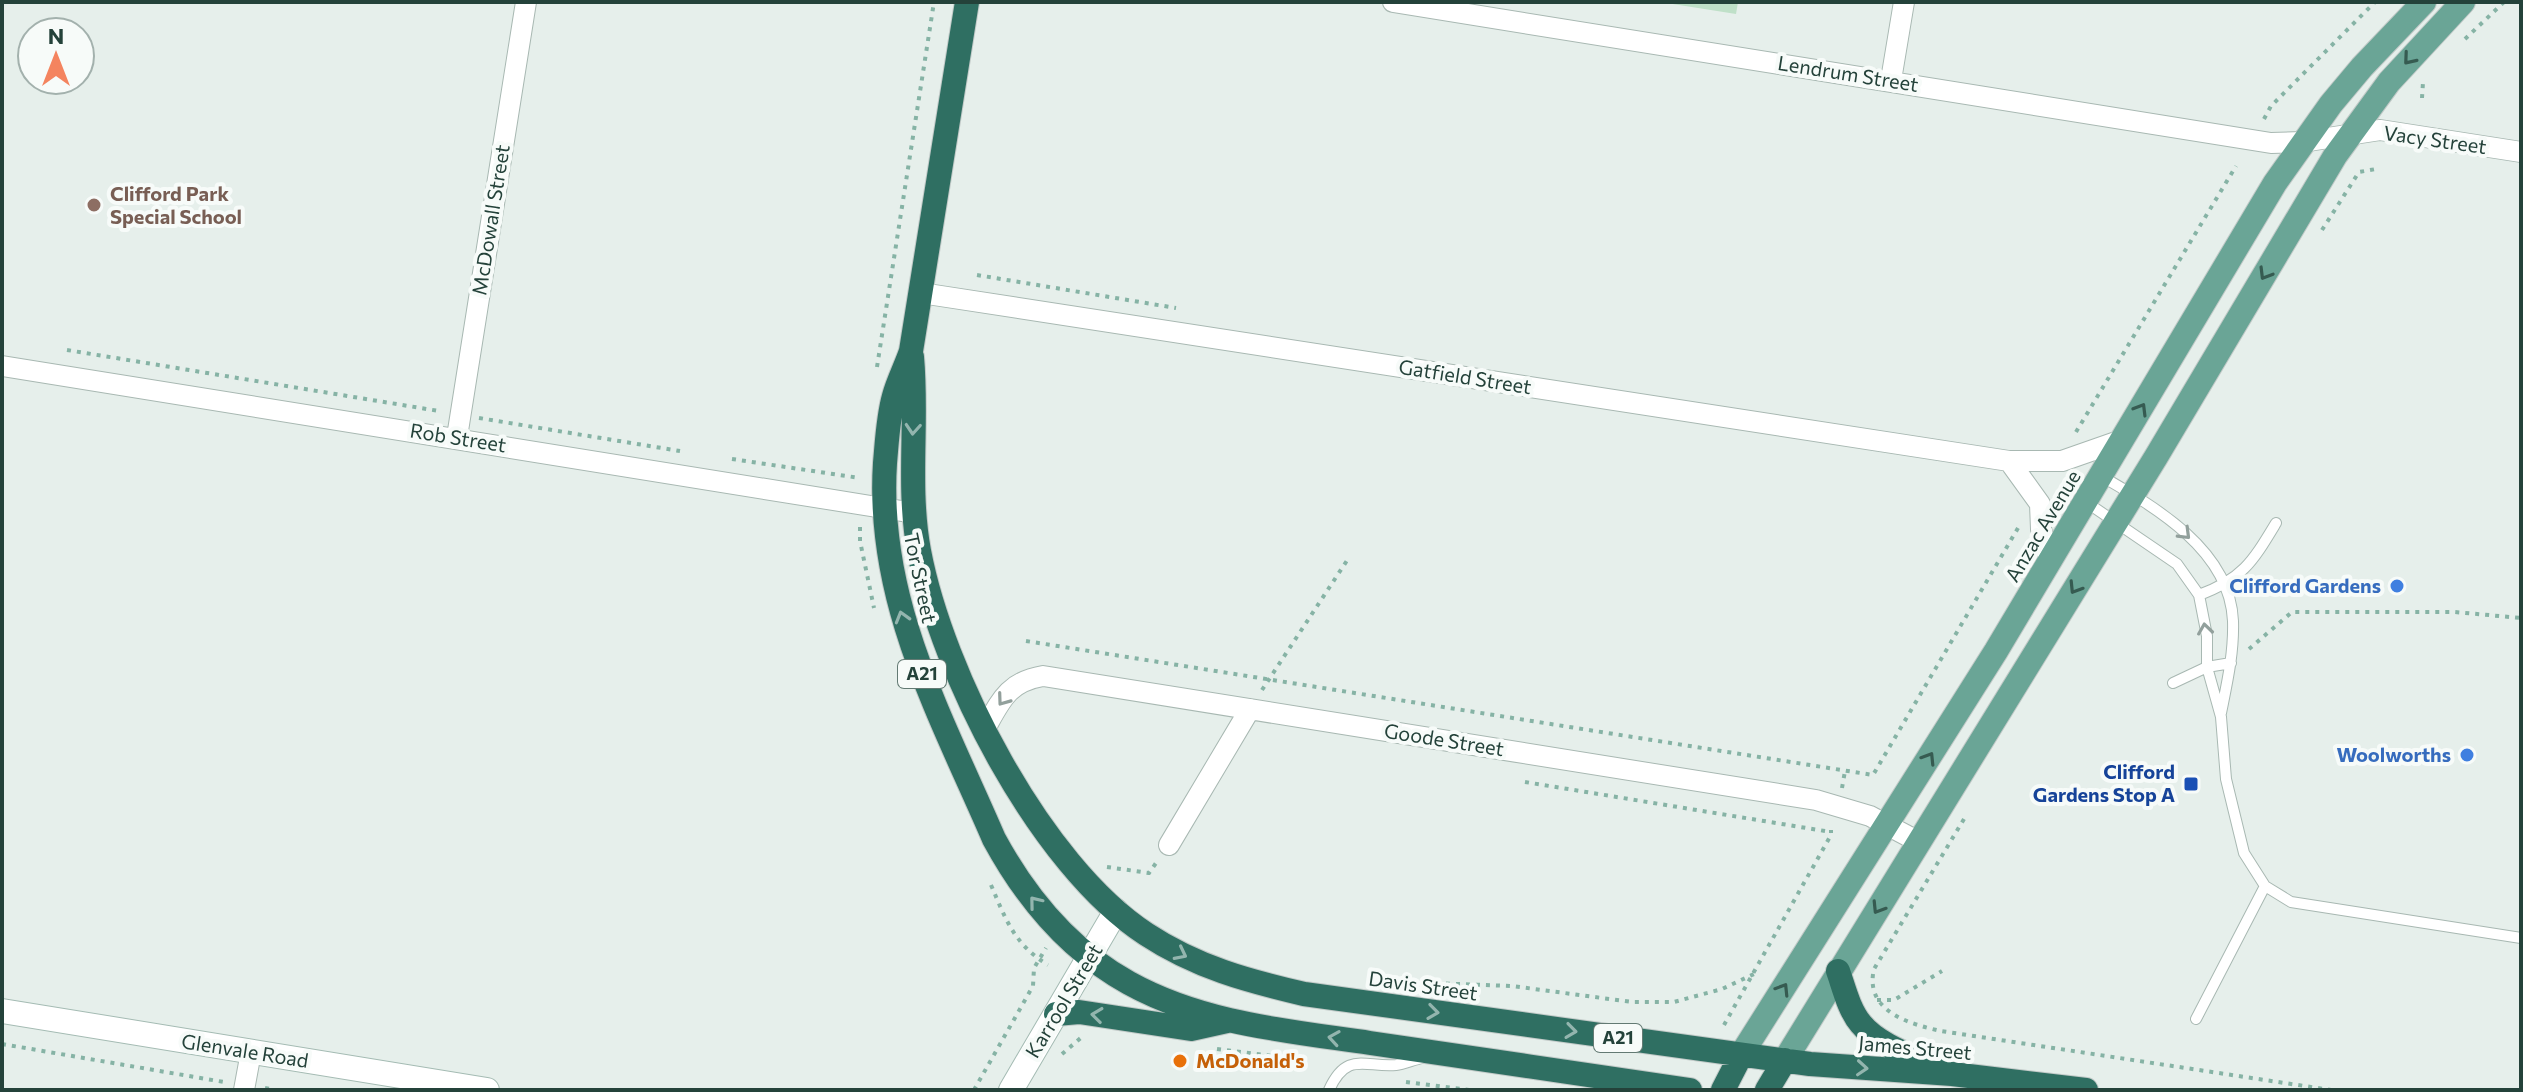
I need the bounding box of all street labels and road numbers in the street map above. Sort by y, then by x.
street label: Lendrum Street [1776,50,1920,96]
street label: Vacy Street [2382,120,2488,158]
street label: McDowall Street [466,143,514,297]
street label: Gatfield Street [1397,354,1533,398]
street label: Rob Street [408,418,508,456]
street label: Anzac Avenue [1999,465,2085,586]
street label: Tor Street [900,531,942,625]
road number: A21 [898,660,946,688]
street label: Goode Street [1383,718,1506,760]
street label: Karrool Street [1020,939,1107,1062]
street label: Davis Street [1367,965,1479,1005]
road number: A21 [1594,1024,1642,1052]
street label: Glenvale Road [180,1028,310,1072]
street label: James Street [1857,1030,1973,1064]

